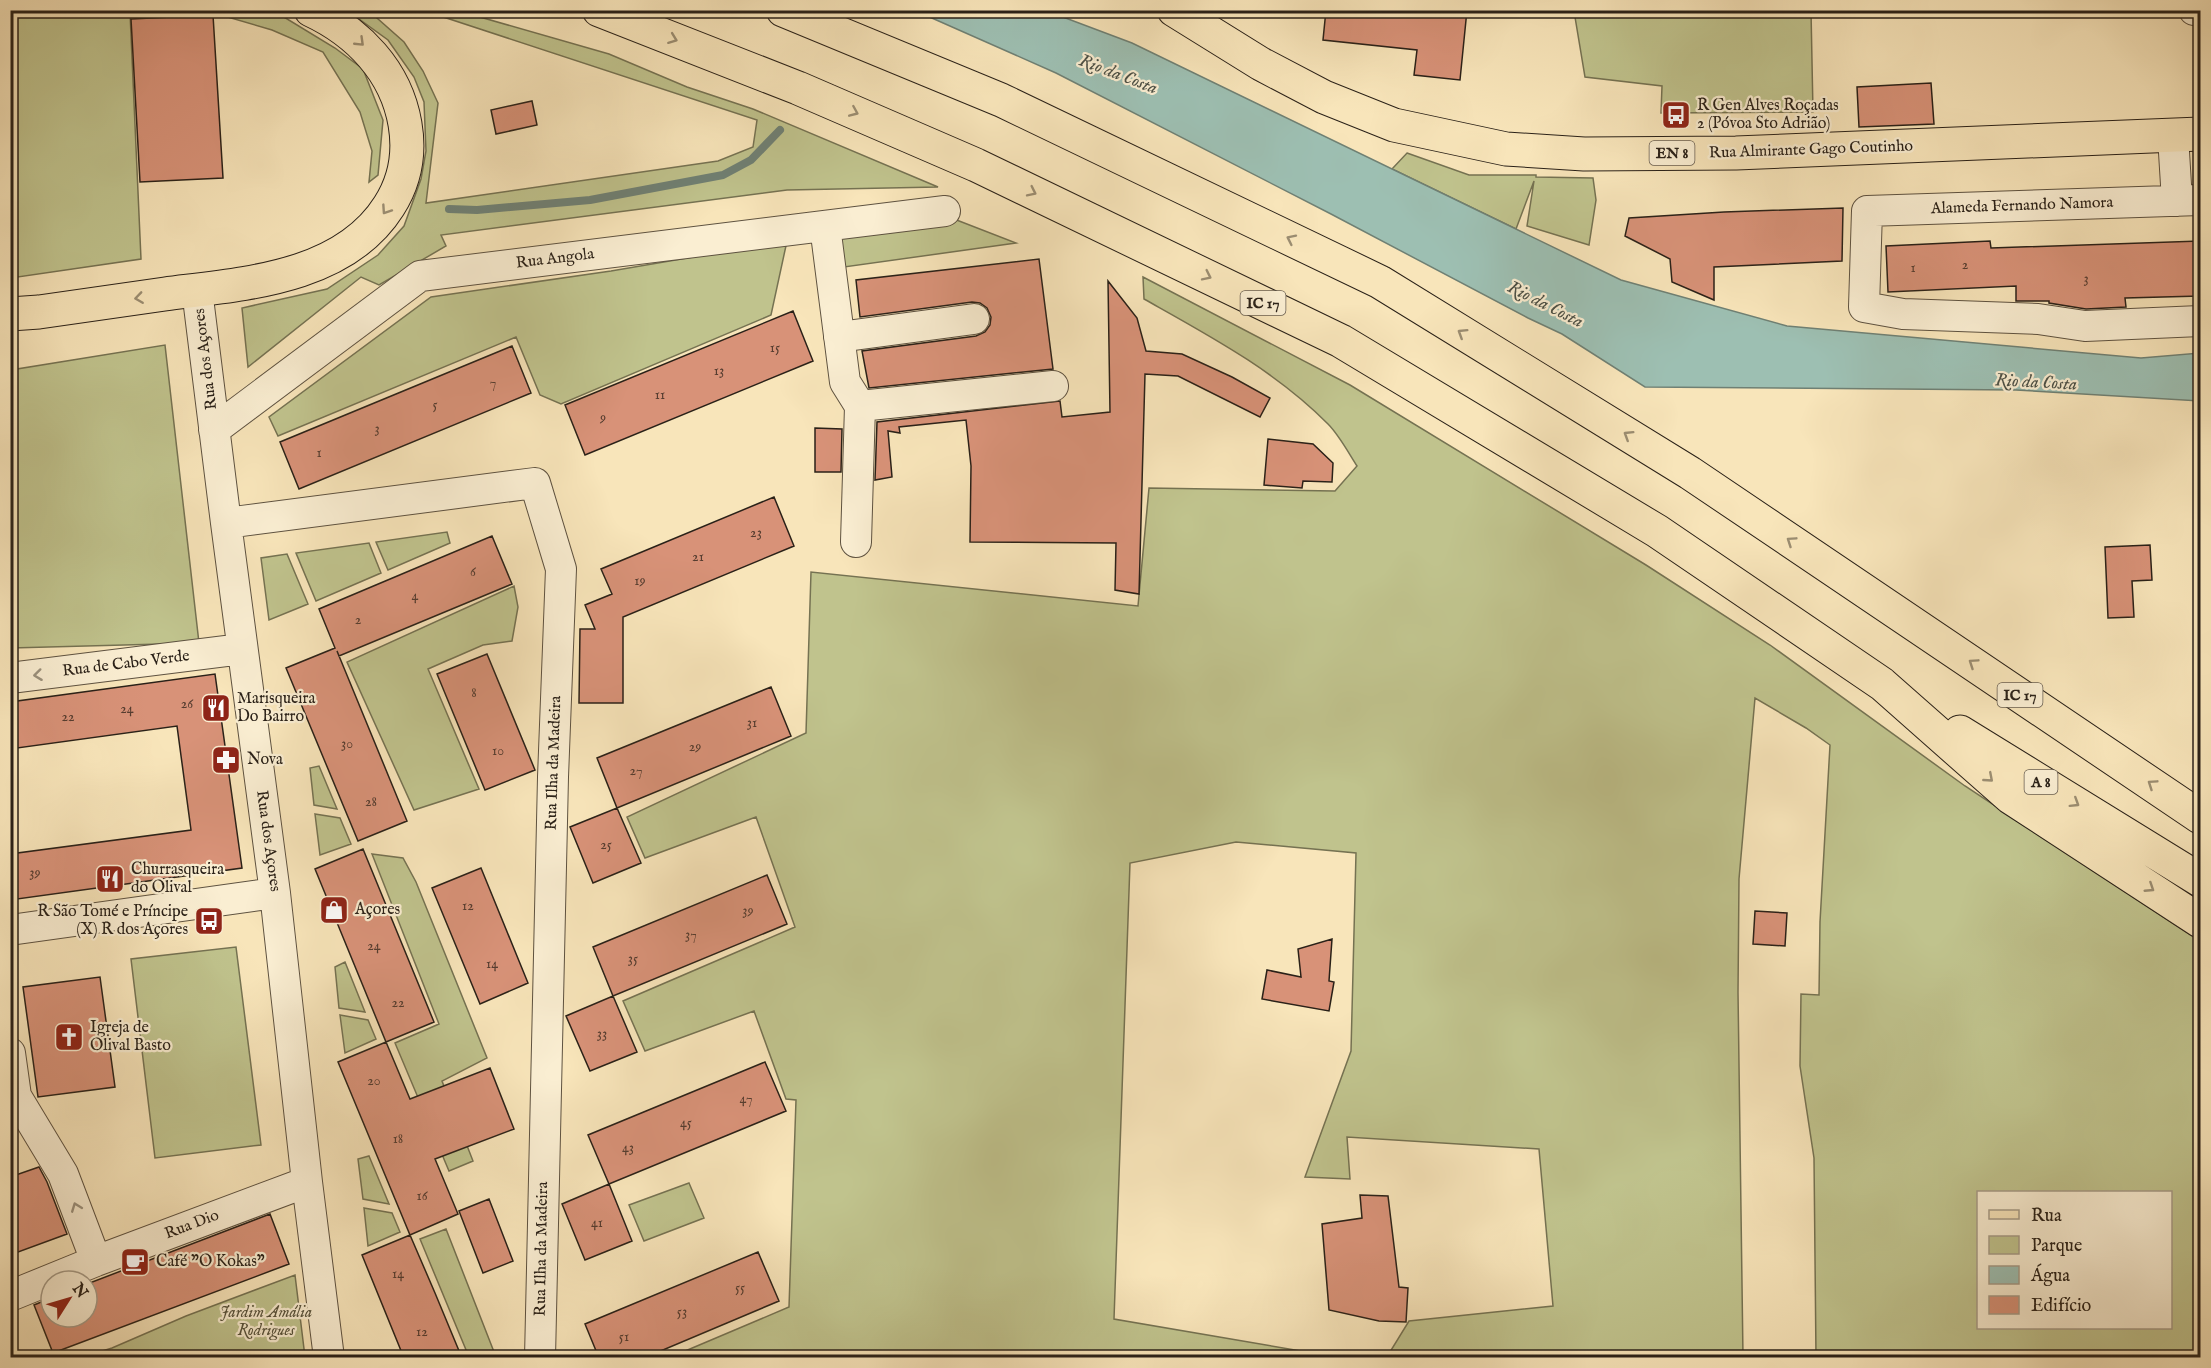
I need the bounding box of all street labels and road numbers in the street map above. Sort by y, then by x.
street label: Rua Almirante Gago Coutinho [1709,136,1914,164]
road number: EN 8 [1650,141,1694,165]
street label: Alameda Fernando Namora [1929,193,2114,219]
street label: Rua Angola [515,244,595,274]
road number: IC 17 [1240,291,1286,315]
street label: Rua dos Açores [190,307,222,411]
street label: Rua de Cabo Verde [61,646,191,682]
road number: IC 17 [1998,683,2042,707]
street label: Rua Ilha da Madeira [542,695,566,831]
road number: A 8 [2024,770,2058,794]
street label: Rua dos Açores [251,789,285,893]
street label: Rua Ilha da Madeira [531,1181,553,1317]
street label: Rua Dio [162,1205,222,1244]

